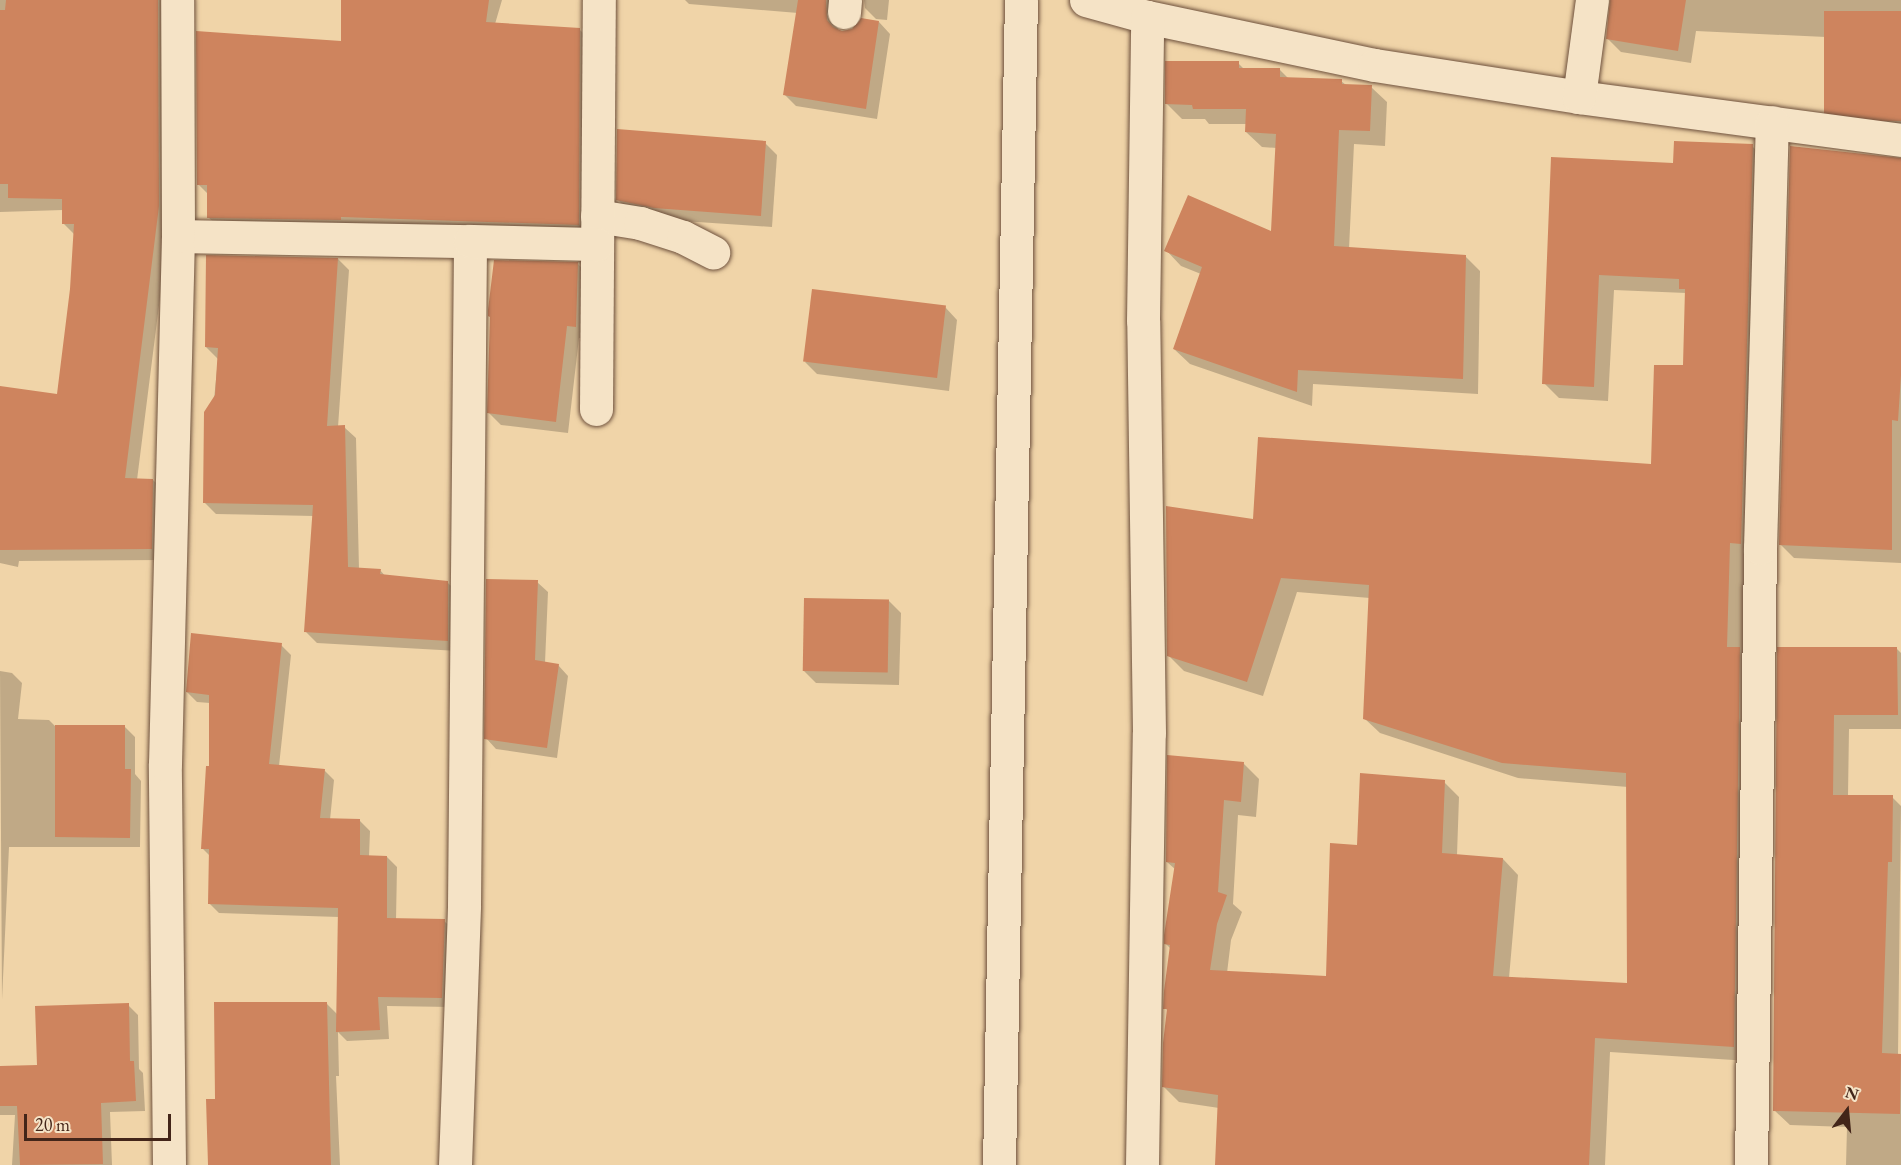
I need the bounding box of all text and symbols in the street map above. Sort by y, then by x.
north arrow [1817,1081,1877,1141]
text: N [1843,1081,1861,1105]
scale bar [27,1102,174,1140]
text: 20 m [35,1113,70,1136]

